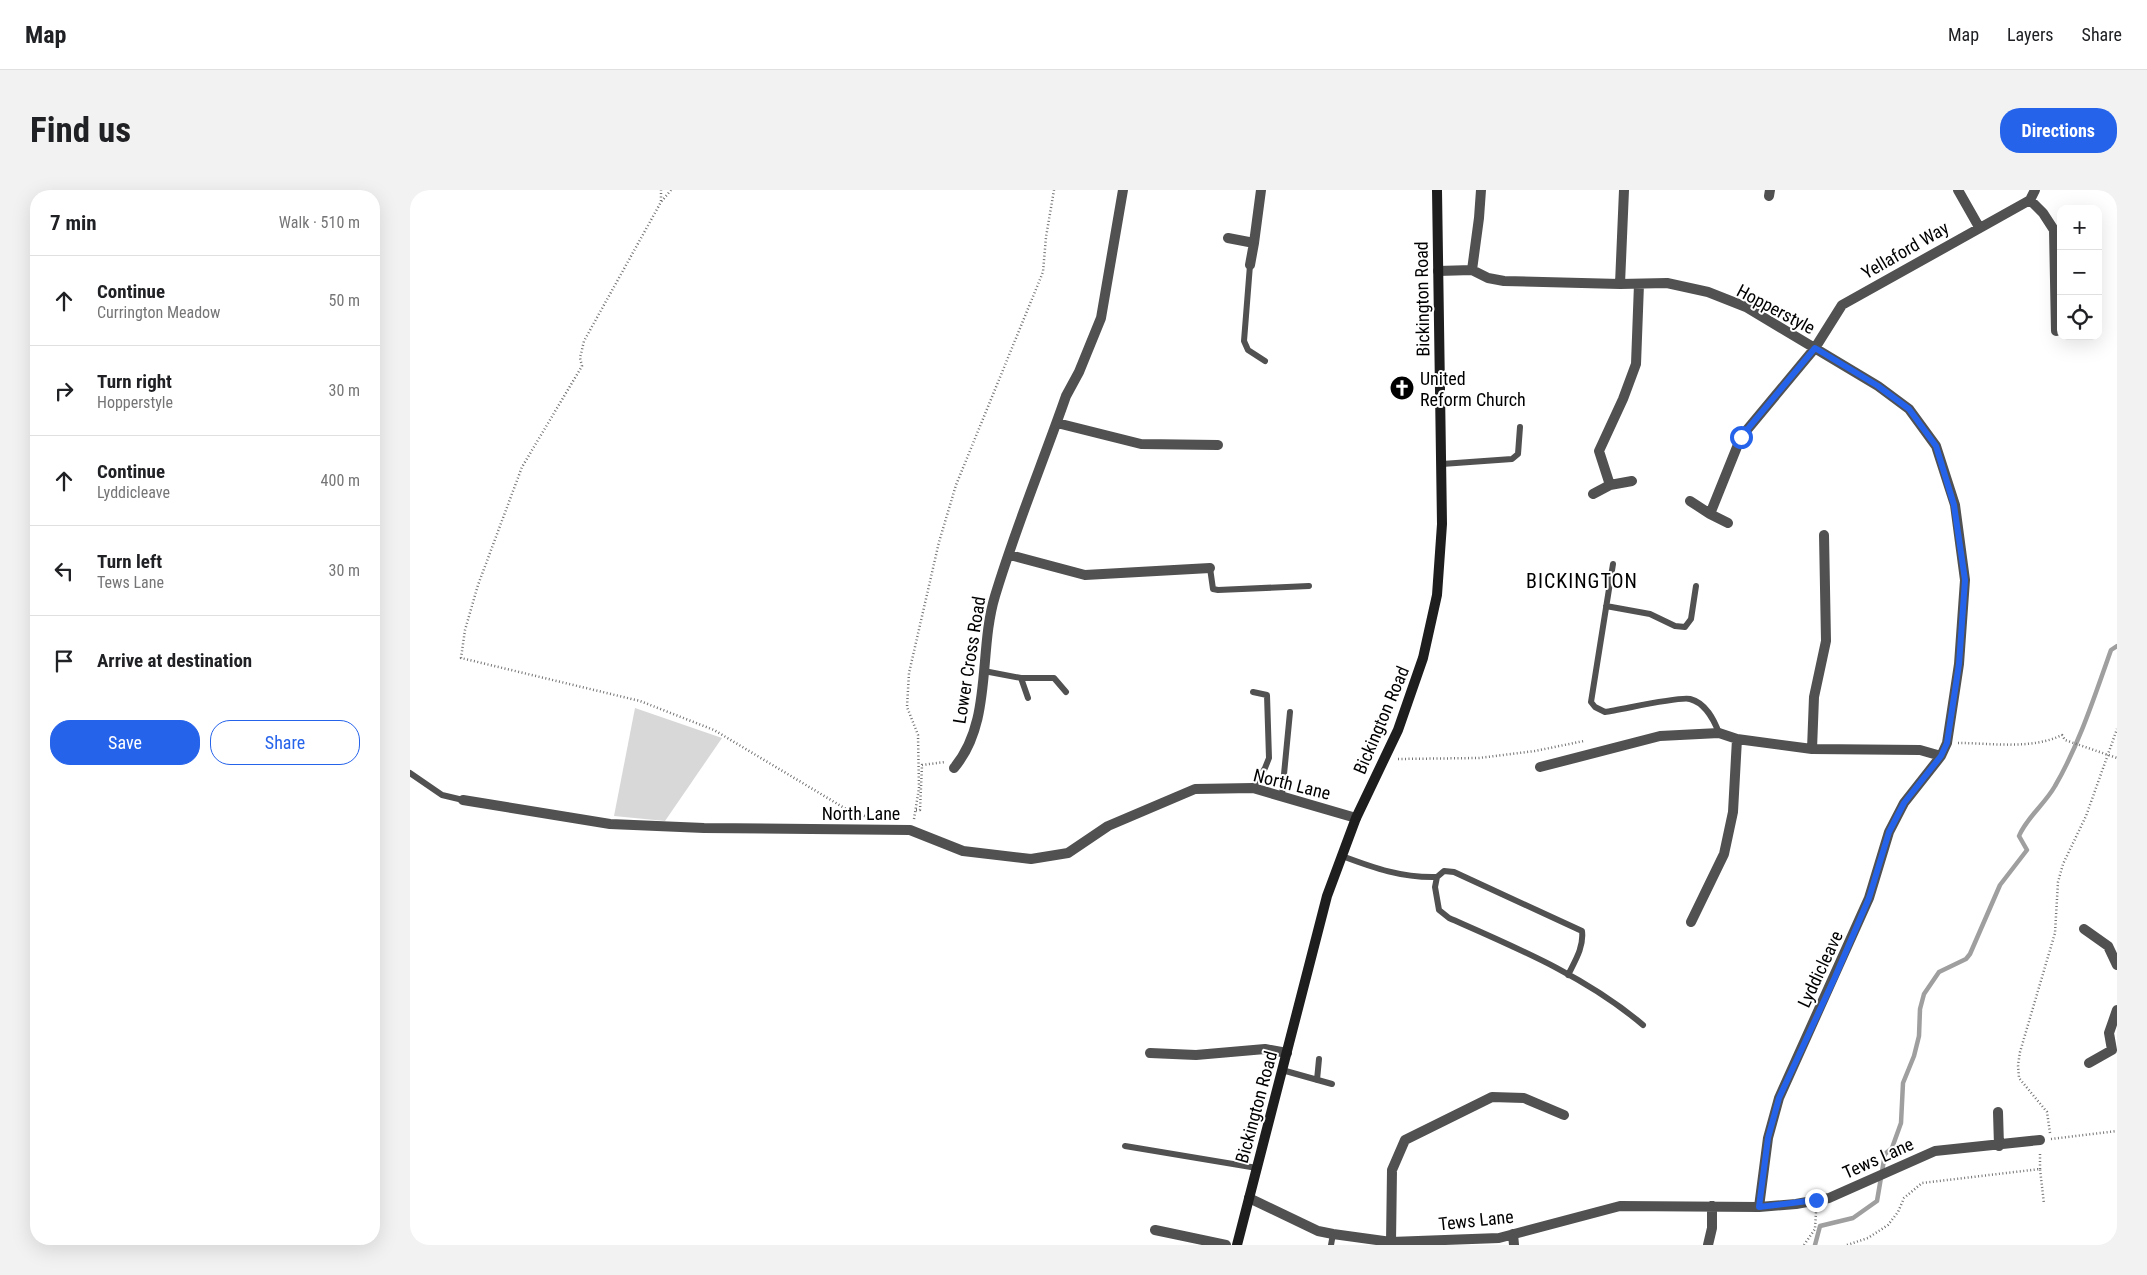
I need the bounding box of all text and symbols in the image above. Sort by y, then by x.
text: Map [25,21,66,49]
text: Map [1948,24,1979,45]
text: Layers [2007,24,2054,45]
text: Share [2082,24,2122,45]
button: Directions [2000,108,2117,153]
text: Find us [30,110,131,151]
map controls [2057,205,2102,340]
button: + [2057,205,2102,250]
text: 7 min [50,211,97,235]
text: Walk · 510 m [279,213,360,232]
street label: Yellaford Way [1858,216,1953,283]
street label: Bickington Road [1410,241,1434,357]
button: − [2057,250,2102,295]
text: Continue [97,280,165,303]
street label: Hopperstyle [1733,280,1819,338]
icon: ahead [50,287,78,315]
text: 50 m [328,291,360,310]
button: locate [2057,295,2102,340]
text: Currington Meadow [97,303,221,322]
place label: United Reform Church [1420,368,1526,410]
text: Turn right [97,370,172,393]
church icon: United Reform Church [1389,375,1415,401]
icon: right [50,377,78,405]
text: 30 m [328,381,360,400]
text: Hopperstyle [97,393,173,412]
route start [1730,426,1753,449]
text: Continue [97,460,165,483]
icon: ahead [50,467,78,495]
text: 400 m [321,471,360,490]
text: Lyddicleave [97,483,170,502]
text: Turn left [97,550,162,573]
icon: left [50,557,78,585]
text: 30 m [328,561,360,580]
district label: BICKINGTON [1526,569,1638,593]
text: Tews Lane [97,573,164,592]
street label: Lower Cross Road [949,595,989,725]
icon: arrive [50,647,78,675]
text: Arrive at destination [97,649,252,672]
street label: Bickington Road [1349,663,1413,777]
button: Save [50,720,200,765]
button: Share [210,720,360,765]
street label: North Lane [1251,764,1333,804]
street label: North Lane [822,803,900,824]
street label: Lyddicleave [1793,927,1847,1011]
street label: Bickington Road [1231,1049,1281,1165]
street label: Tews Lane [1839,1133,1917,1183]
route end [1805,1189,1828,1212]
street label: Tews Lane [1437,1206,1515,1234]

